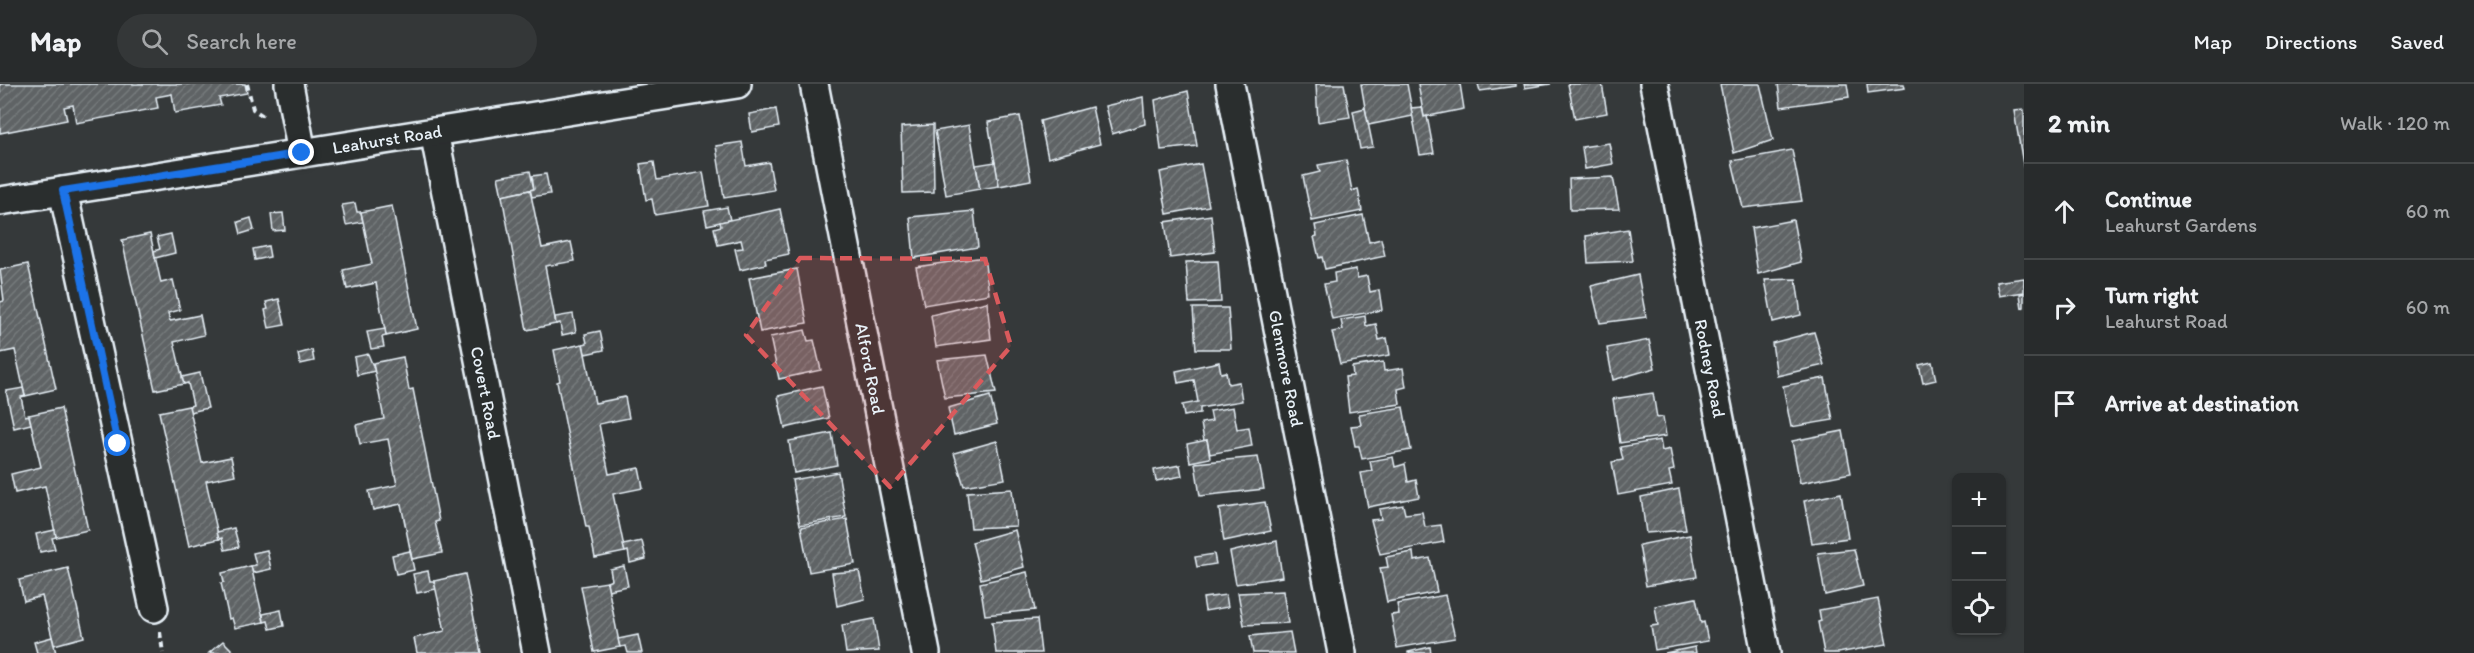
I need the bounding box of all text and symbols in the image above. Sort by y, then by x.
search box [117,14,537,68]
text: Map [30,24,81,58]
icon: search [138,25,171,58]
text: Search here [186,28,297,55]
text: Map [2194,29,2232,54]
text: Directions [2265,29,2357,54]
text: Saved [2390,29,2444,54]
text: 2 min [2048,107,2110,139]
text: Walk · 120 m [2340,111,2450,135]
street label: Leahurst Road [331,120,444,159]
route end [288,139,314,165]
text: Continue [2105,186,2192,213]
icon: ahead [2048,195,2081,228]
text: 60 m [2406,199,2450,223]
text: Leahurst Gardens [2105,213,2257,237]
text: Turn right [2105,282,2199,309]
icon: right [2048,291,2081,324]
text: 60 m [2406,295,2450,319]
street label: Glenmore Road [1264,308,1308,429]
text: Leahurst Road [2105,309,2228,333]
street label: Rodney Road [1690,317,1730,420]
street label: Alford Road [850,321,890,417]
street label: Covert Road [466,344,506,442]
icon: arrive [2048,387,2081,420]
text: Arrive at destination [2105,390,2299,417]
route start [104,430,130,456]
map controls [1952,473,2006,635]
button: + [1952,473,2006,527]
button: − [1952,527,2006,581]
button: locate [1952,581,2006,635]

